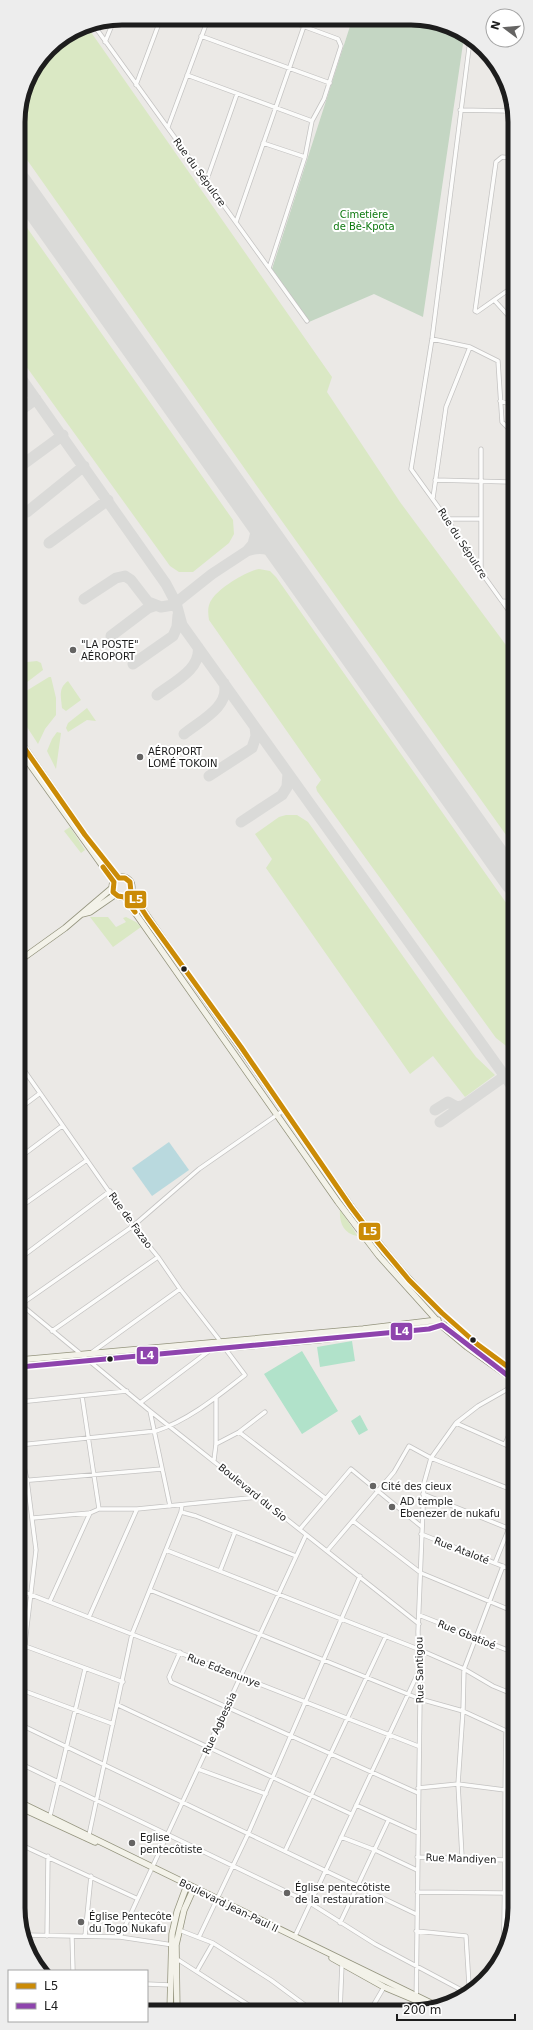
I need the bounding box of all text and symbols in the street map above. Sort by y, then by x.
north arrow [485,8,525,48]
text: N [488,19,503,32]
street label: Rue du Sépulcre [171,136,228,209]
park label: Cimetière de Bè-Kpota [333,209,395,232]
street label: Rue du Sépulcre [436,506,489,580]
place label: "LA POSTE" AÉROPORT [81,639,139,662]
marker: "LA POSTE" AÉROPORT [68,645,78,655]
place label: AÉROPORT LOMÉ TOKOIN [148,745,218,769]
marker: AÉROPORT LOMÉ TOKOIN [135,752,145,762]
line badge: L5 [124,890,147,909]
text: L5 [129,893,143,906]
unlabelled marker [179,964,189,974]
street label: Rue de Fazao [107,1190,155,1250]
line badge: L5 [358,1222,381,1241]
text: L5 [363,1225,377,1238]
line badge: L4 [390,1322,413,1341]
text: L4 [395,1325,410,1338]
unlabelled marker [468,1335,478,1345]
line badge: L4 [136,1346,159,1365]
text: L4 [140,1349,155,1362]
unlabelled marker [105,1354,115,1364]
street label: Boulevard du Sio [216,1461,289,1523]
marker: Cité des cieux [368,1481,378,1491]
place label: Cité des cieux [381,1481,452,1492]
place label: AD temple Ebenezer de nukafu [400,1496,500,1519]
marker: AD temple Ebenezer de nukafu [387,1502,397,1512]
street label: Rue Ataloté [433,1535,491,1566]
street label: Rue Gbatioé [436,1618,497,1651]
street label: Rue Santigou [413,1637,426,1703]
street label: Rue Edzenunye [186,1651,262,1689]
street label: Rue Agbessia [200,1690,239,1756]
place label: Eglise pentecôtiste [140,1832,203,1855]
marker: Eglise pentecôtiste [127,1838,137,1848]
street label: Rue Mandiyen [425,1852,497,1865]
street label: Boulevard Jean-Paul II [177,1877,280,1934]
place label: Église pentecôtiste de la restauration [295,1881,390,1905]
marker: Église pentecôtiste de la restauration [282,1888,292,1898]
place label: Église Pentecôte du Togo Nukafu [89,1910,172,1934]
marker: Église Pentecôte du Togo Nukafu [76,1917,86,1927]
legend [8,1970,148,2022]
text: L5 [44,1979,58,1993]
scale bar [397,1996,515,2022]
text: L4 [44,1999,58,2013]
text: 200 m [403,2003,441,2017]

